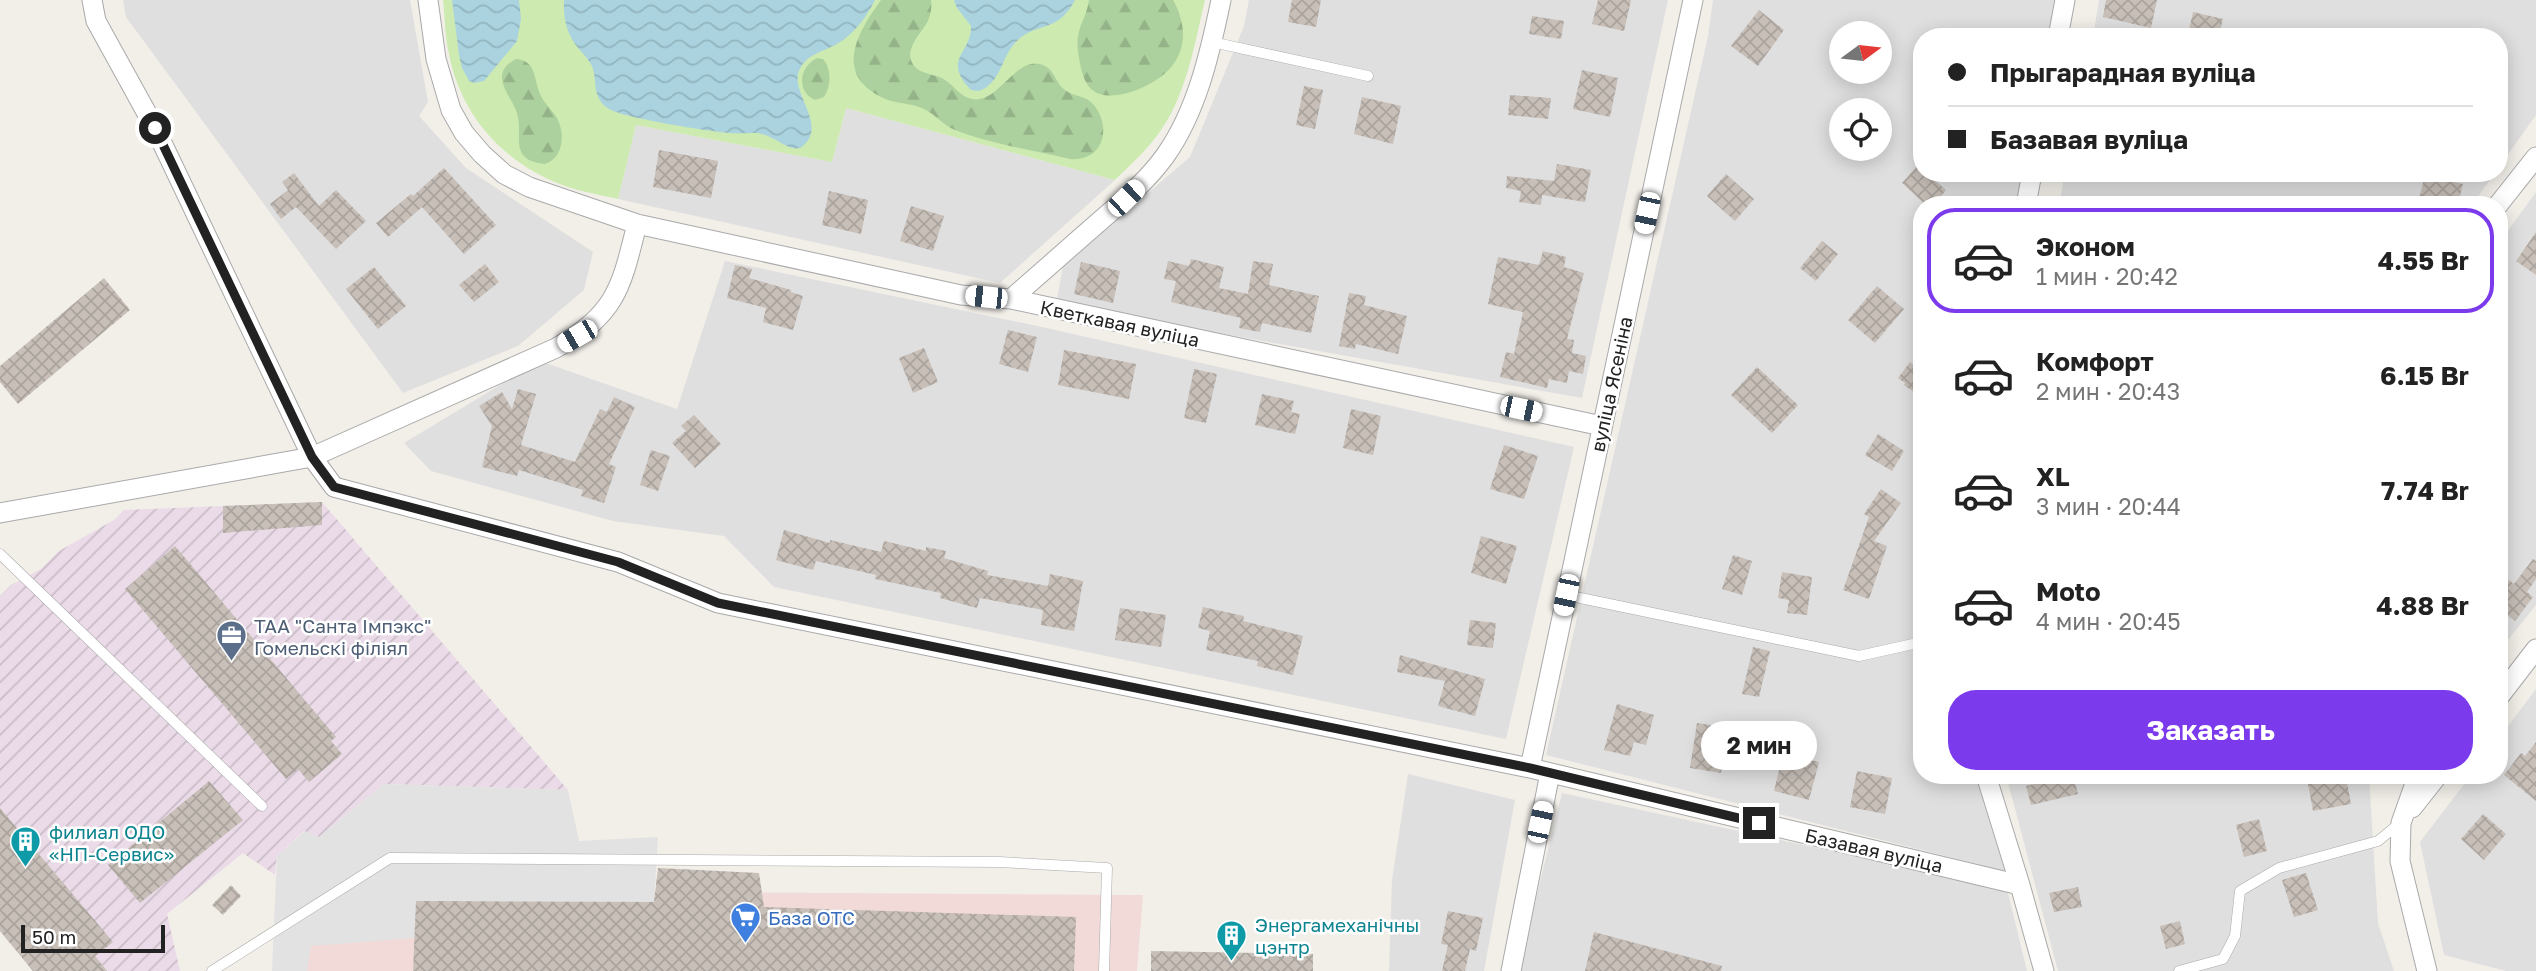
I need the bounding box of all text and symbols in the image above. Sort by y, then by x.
north arrow [1829,21,1892,84]
map controls [1829,21,1892,161]
text: Прыгарадная вуліца [1990,57,2255,88]
button: locate [1829,98,1892,161]
route start [139,112,171,144]
text: Базавая вуліца [1990,124,2188,155]
car [1104,176,1149,220]
car [1633,190,1662,236]
icon: car [1952,229,2015,292]
text: Эконом [2036,231,2135,262]
text: 4.55 Br [2378,245,2469,276]
text: 1 мин · 20:42 [2036,262,2178,290]
car [965,284,1008,310]
street label: Кветкавая вуліца [1038,295,1202,351]
street label: вуліца Ясеніна [1585,314,1637,454]
car [554,316,601,356]
icon: car [1952,344,2015,407]
text: Комфорт [2036,346,2154,377]
text: 6.15 Br [2380,360,2469,391]
text: 2 мин · 20:43 [2036,377,2180,405]
car [1499,394,1544,424]
icon: car [1952,459,2015,522]
text: XL [2036,461,2070,492]
text: 7.74 Br [2381,475,2469,506]
text: 3 мин · 20:44 [2036,492,2181,520]
car [1552,572,1581,618]
icon: car [1952,574,2015,637]
text: Moto [2036,576,2101,607]
text: 4.88 Br [2376,590,2469,621]
text: 4 мин · 20:45 [2036,607,2181,635]
place label: ТАА "Санта Імпэкс" Гомельскі філіял [254,614,431,659]
office icon: ТАА "Санта Імпэкс" Гомельскі філіял [214,619,248,663]
button: Заказать [1948,690,2473,770]
callout: 2 мин [1701,722,1817,770]
text: 2 мин [1727,731,1791,759]
car [1526,799,1555,845]
route end [1743,807,1775,839]
place label: филиал ОДО «НП-Сервис» [49,820,174,865]
street label: Базавая вуліца [1803,823,1945,877]
building icon: филиал ОДО «НП-Сервис» [9,825,43,869]
supermarket icon: База ОТС [728,900,762,944]
place label: База ОТС [768,906,855,929]
place label: Энергамеханічны цэнтр [1255,913,1419,958]
building icon: Энергамеханічны цэнтр [1215,918,1249,962]
scale bar [21,922,164,954]
text: 50 m [32,925,76,948]

